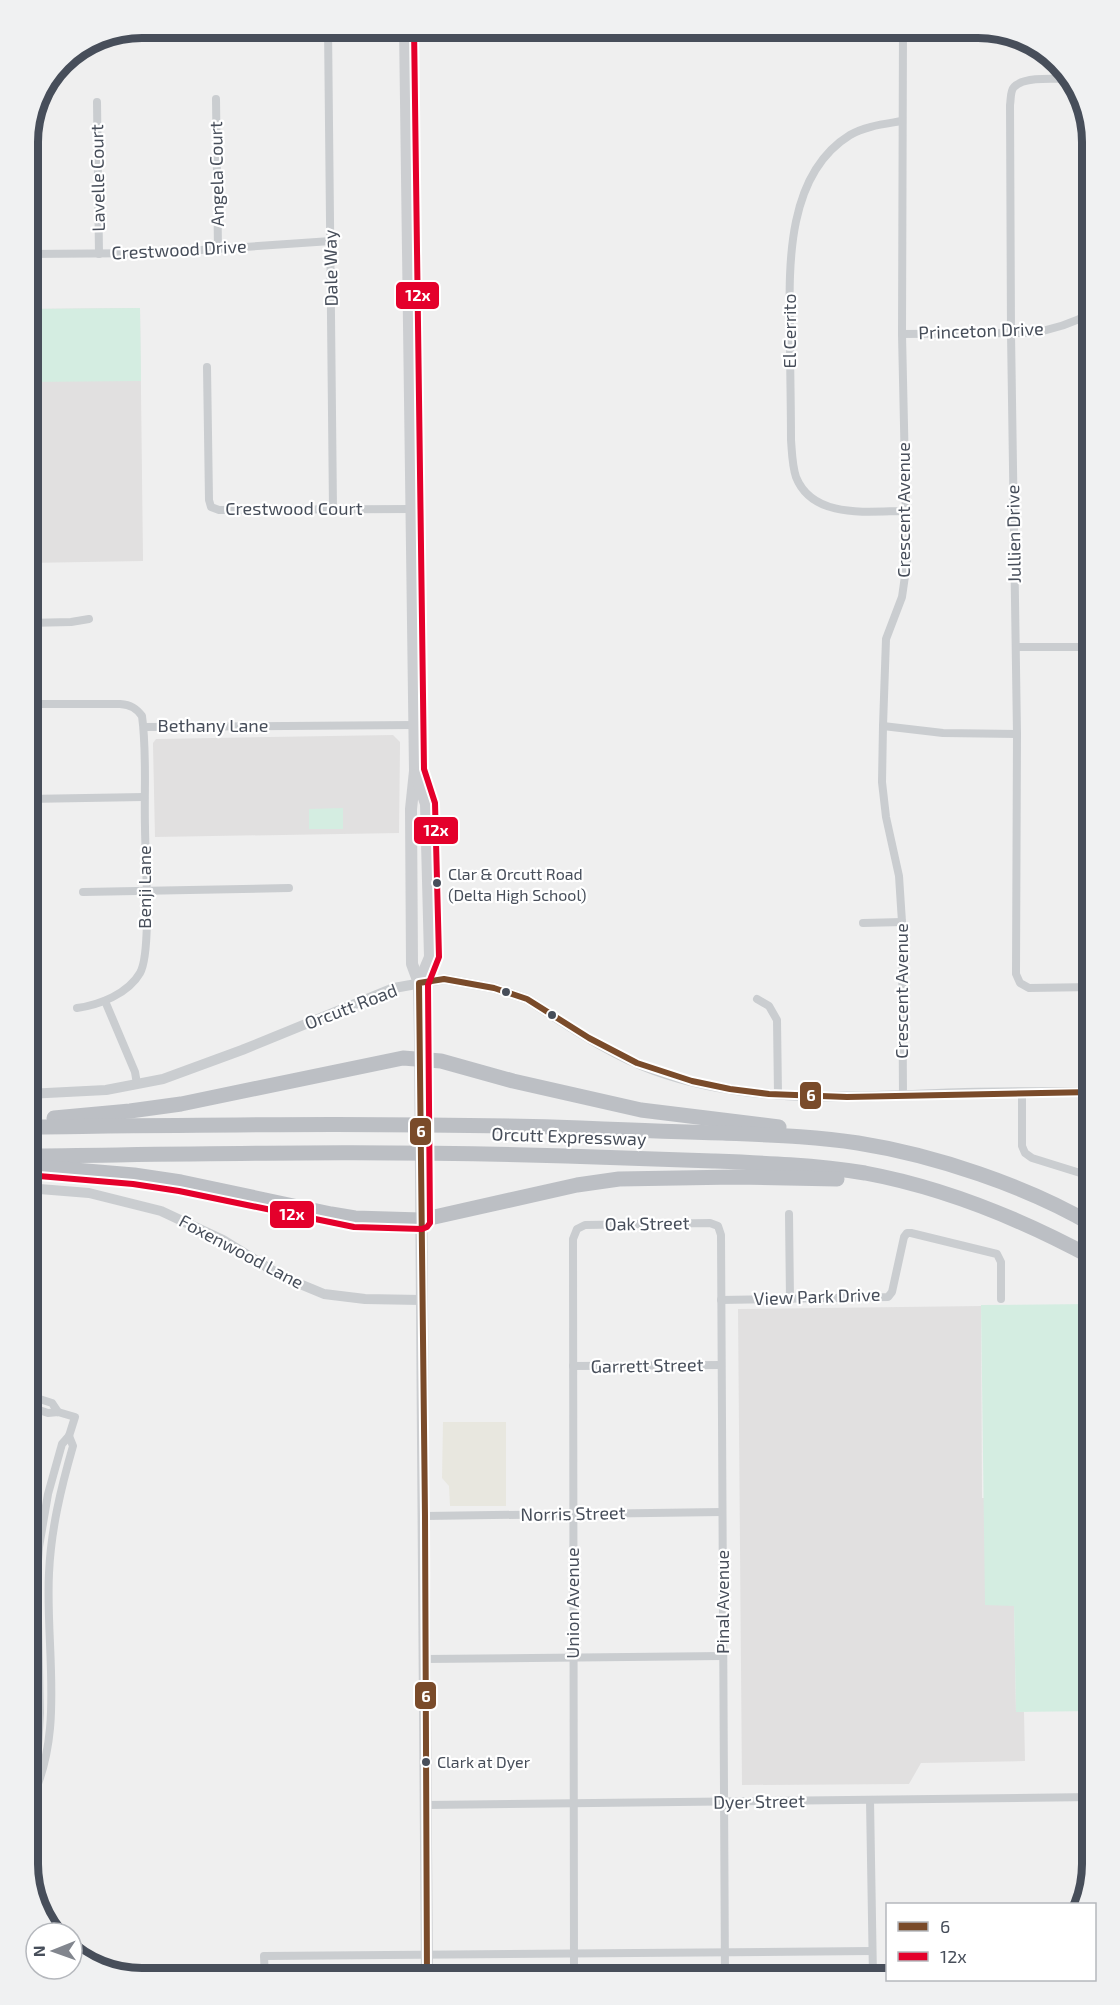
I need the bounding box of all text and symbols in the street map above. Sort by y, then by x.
street label: Angela Court [204,121,228,227]
street label: Lavelle Court [85,124,109,232]
street label: Dale Way [318,229,342,307]
street label: Crestwood Drive [111,234,247,264]
line badge: 12x [395,281,440,310]
text: 12x [405,285,431,304]
street label: El Cerrito [778,294,800,368]
street label: Princeton Drive [918,317,1044,343]
street label: Crescent Avenue [892,442,914,578]
street label: Jullien Drive [1001,485,1025,583]
street label: Crestwood Court [225,497,363,519]
street label: Bethany Lane [158,714,268,736]
line badge: 12x [413,816,459,845]
text: 12x [423,820,449,839]
street label: Benji Lane [133,845,155,929]
place label: Clar & Orcutt Road (Delta High School) [448,864,587,904]
marker: Clar & Orcutt Road (Delta High School) [431,877,443,889]
street label: Crescent Avenue [890,923,912,1059]
street label: Orcutt Road [301,978,400,1034]
unlabelled marker [500,986,512,998]
unlabelled marker [546,1009,558,1021]
line badge: 6 [799,1081,822,1110]
text: 6 [806,1085,816,1104]
line badge: 6 [409,1117,432,1146]
text: 6 [416,1121,426,1140]
street label: Orcutt Expressway [491,1122,647,1150]
line badge: 12x [269,1200,315,1229]
text: 12x [279,1204,305,1223]
street label: Foxenwood Lane [176,1209,307,1293]
street label: Oak Street [604,1211,690,1235]
street label: View Park Drive [753,1283,881,1309]
street label: Garrett Street [590,1353,704,1377]
street label: Norris Street [520,1501,626,1525]
street label: Union Avenue [561,1547,583,1659]
street label: Pinal Avenue [711,1550,733,1654]
line badge: 6 [414,1681,437,1710]
text: 6 [421,1686,431,1705]
place label: Clark at Dyer [437,1752,531,1771]
marker: Clark at Dyer [420,1756,432,1768]
street label: Dyer Street [713,1789,805,1813]
legend [886,1903,1096,1981]
text: 6 [940,1915,950,1937]
north arrow [24,1921,84,1981]
text: N [29,1945,48,1957]
text: 12x [940,1945,967,1967]

